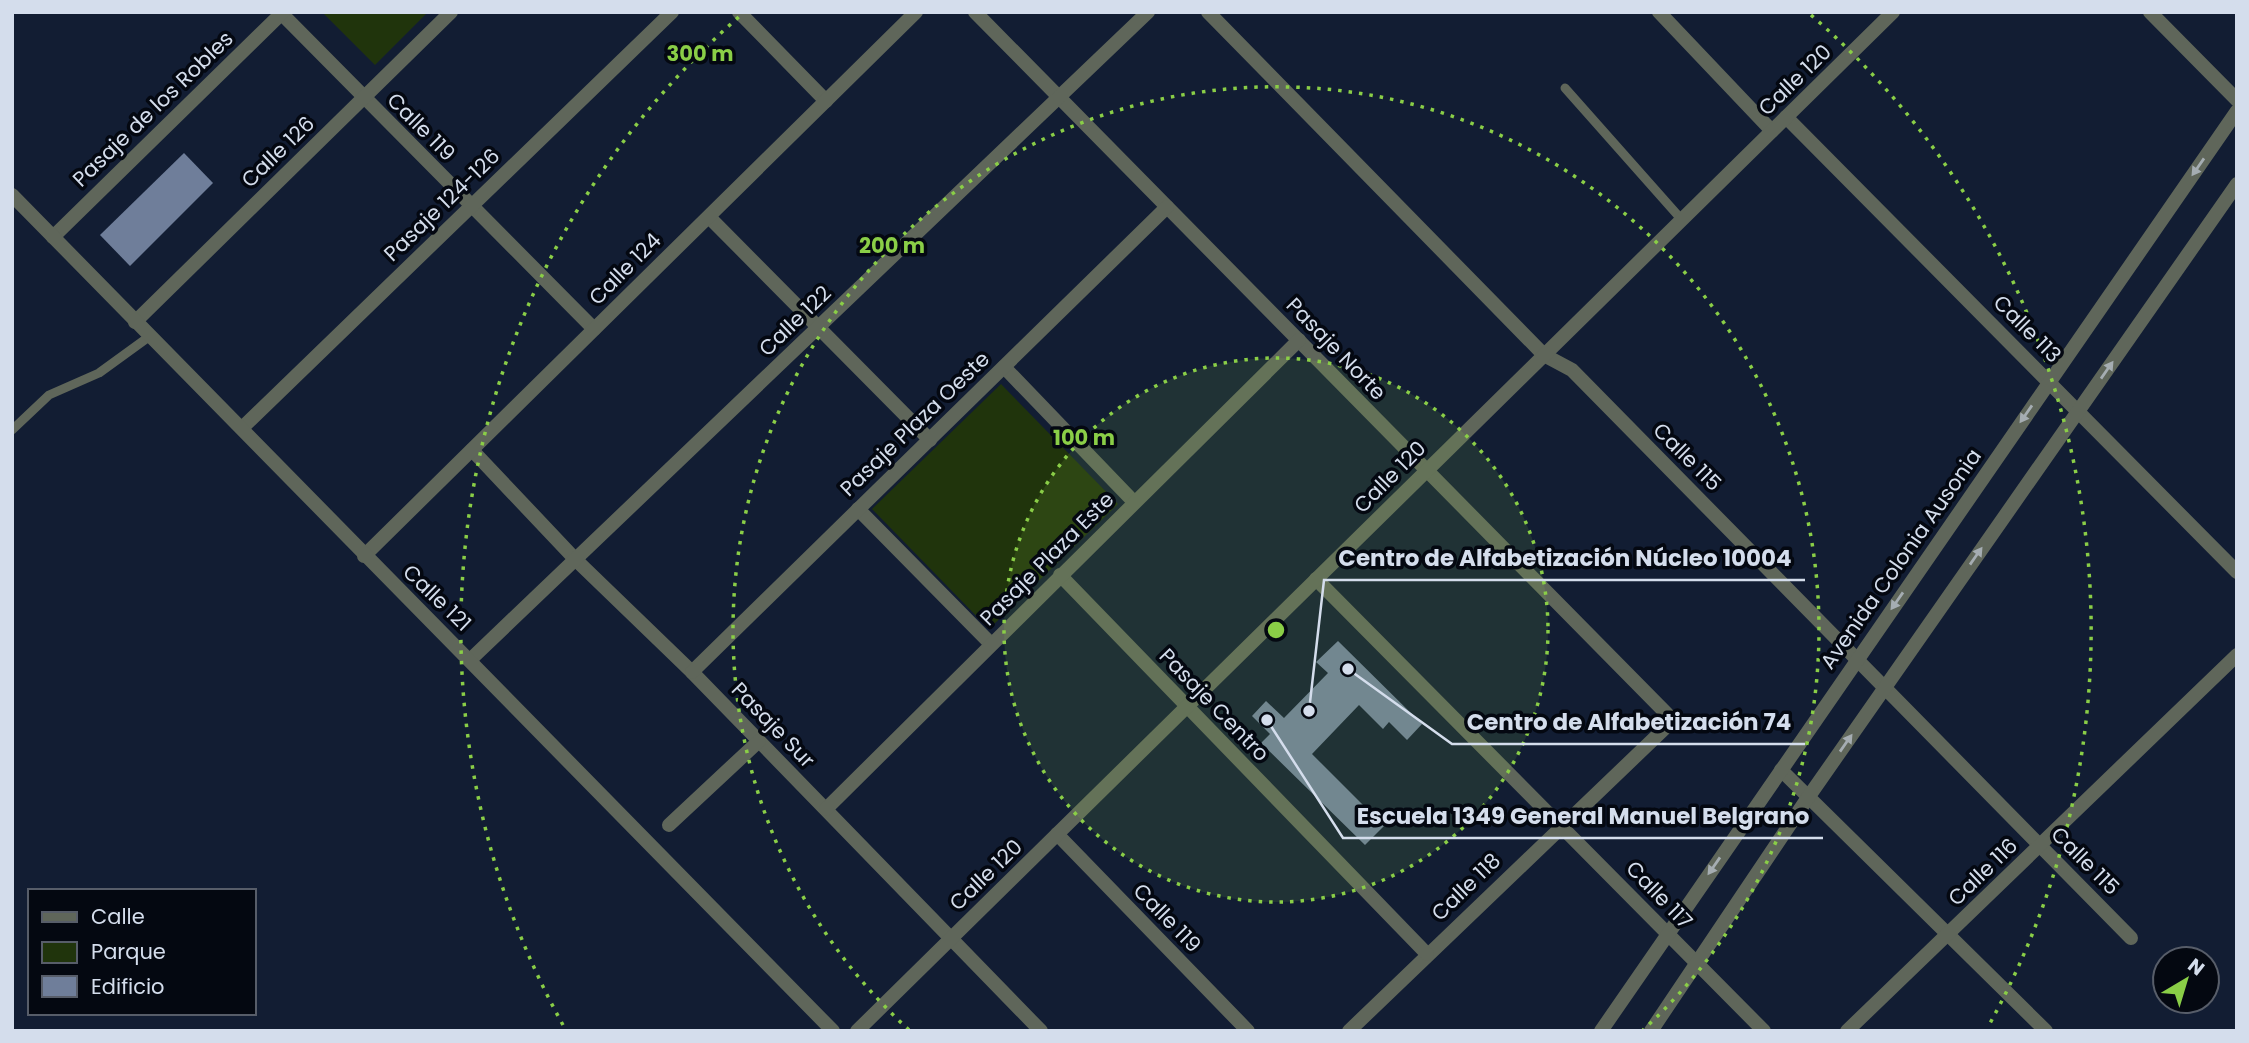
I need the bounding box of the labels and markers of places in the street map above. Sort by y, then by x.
callout: Centro de Alfabetización Núcleo 10004 [1324,536,1805,580]
centre of rings [1264,618,1288,642]
callout: Centro de Alfabetización 74 [1452,700,1805,744]
callout: Escuela 1349 General Manuel Belgrano [1343,794,1823,838]

